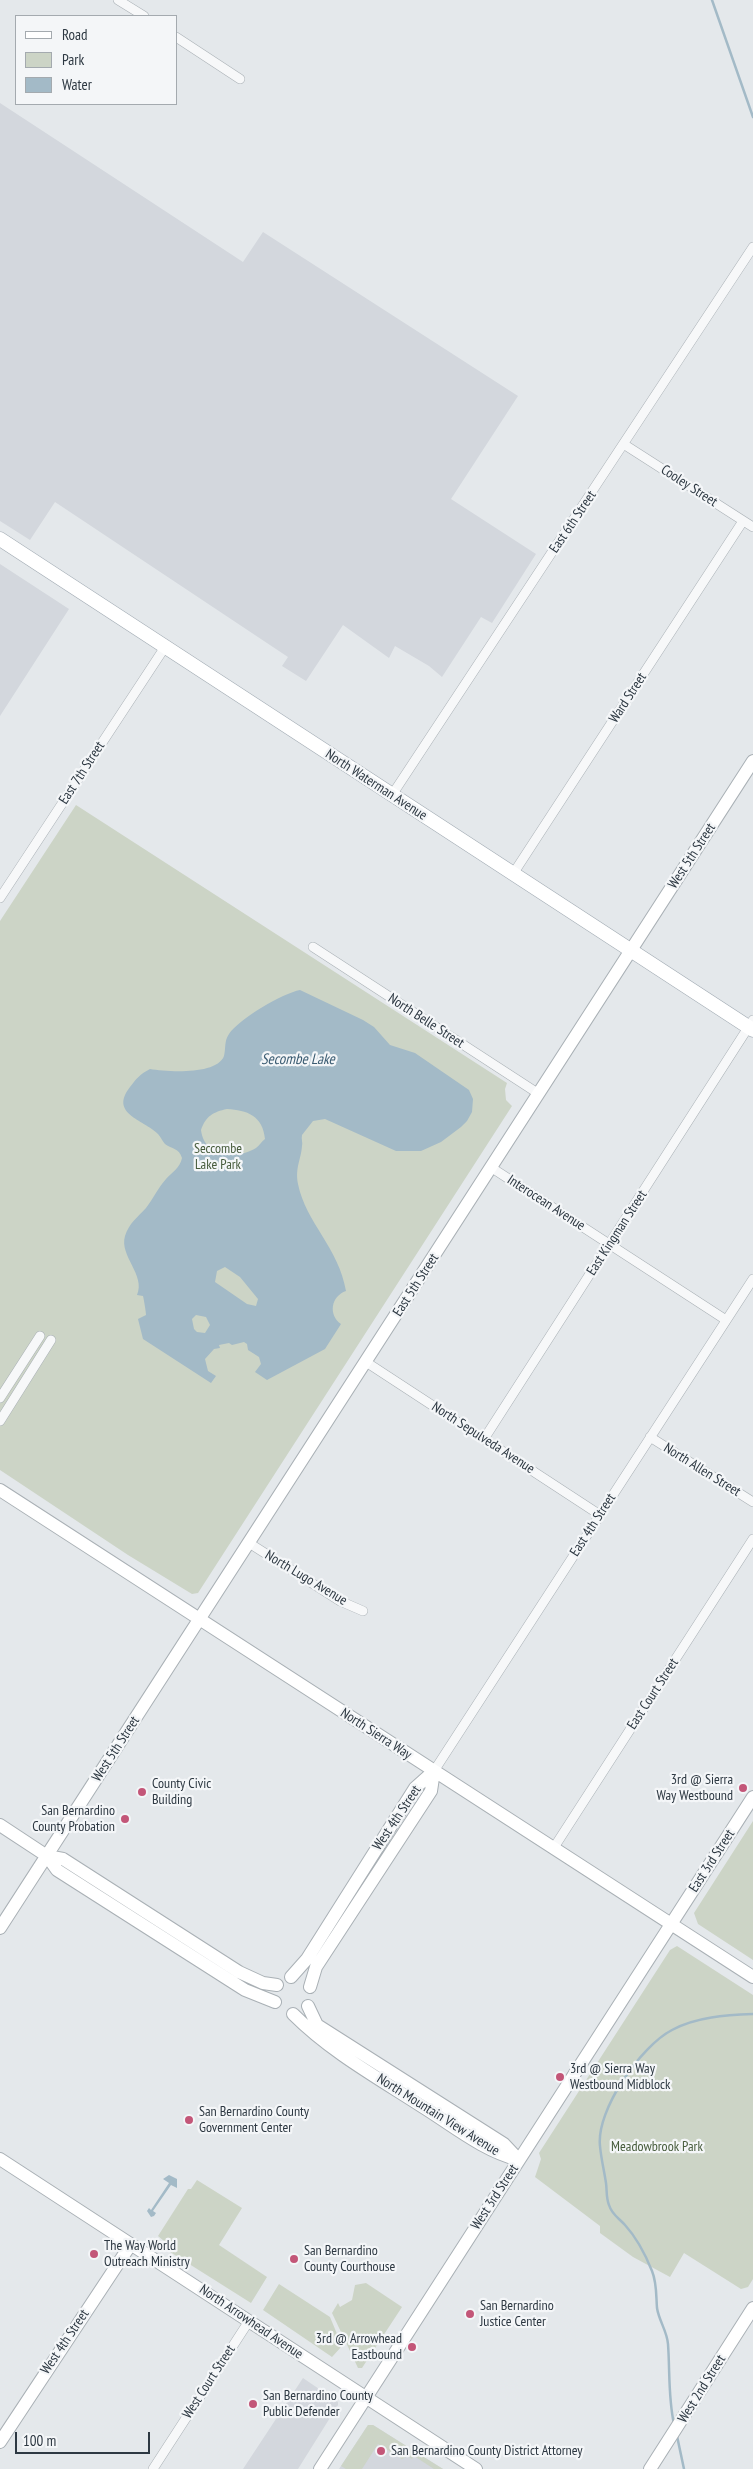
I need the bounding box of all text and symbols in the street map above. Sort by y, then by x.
legend [15,15,178,105]
text: Road [62,25,88,44]
text: Park [62,50,84,69]
text: Water [62,75,92,94]
street label: Cooley Street [658,461,720,511]
street label: East 6th Street [546,488,600,556]
street label: Ward Street [606,670,650,726]
street label: East 7th Street [56,739,108,807]
street label: North Waterman Avenue [322,746,430,824]
street label: West 5th Street [665,820,719,892]
street label: North Belle Street [385,990,467,1052]
water label: Secombe Lake [261,1051,335,1069]
park label: Seccombe Lake Park [194,1141,242,1174]
street label: Interocean Avenue [504,1172,588,1234]
street label: East Kingman Street [583,1187,651,1279]
street label: East 5th Street [390,1250,442,1320]
street label: North Sepulveda Avenue [428,1398,538,1478]
street label: North Allen Street [660,1440,744,1500]
street label: East 4th Street [567,1490,619,1560]
street label: North Lugo Avenue [262,1547,350,1609]
street label: East Court Street [624,1655,682,1733]
street label: North Sierra Way [337,1705,415,1763]
street label: West 5th Street [89,1713,143,1785]
place label: 3rd @ Sierra Way Westbound [657,1772,733,1804]
place label: County Civic Building [152,1776,211,1808]
street label: West 4th Street [369,1782,425,1854]
marker: 3rd @ Sierra Way Westbound [737,1782,749,1794]
marker: County Civic Building [136,1786,148,1798]
place label: San Bernardino County Probation [32,1803,115,1835]
marker: San Bernardino County Probation [119,1813,131,1825]
street label: East 3rd Street [686,1827,738,1895]
place label: 3rd @ Sierra Way Westbound Midblock [570,2061,670,2094]
street label: North Mountain View Avenue [374,2070,502,2160]
marker: 3rd @ Sierra Way Westbound Midblock [554,2071,566,2083]
place label: San Bernardino County Government Center [199,2104,309,2136]
marker: San Bernardino County Government Center [183,2114,195,2126]
park label: Meadowbrook Park [611,2139,703,2155]
street label: West 3rd Street [468,2161,522,2233]
place label: The Way World Outreach Ministry [104,2238,190,2270]
place label: San Bernardino County Courthouse [304,2243,395,2276]
marker: The Way World Outreach Ministry [88,2248,100,2260]
marker: San Bernardino County Courthouse [288,2253,300,2265]
street label: North Arrowhead Avenue [196,2281,306,2363]
place label: San Bernardino Justice Center [480,2298,554,2330]
street label: West 4th Street [37,2306,93,2378]
marker: San Bernardino Justice Center [464,2308,476,2320]
place label: 3rd @ Arrowhead Eastbound [316,2331,402,2364]
marker: 3rd @ Arrowhead Eastbound [406,2341,418,2353]
street label: West Court Street [179,2342,239,2422]
street label: West 2nd Street [675,2352,729,2426]
place label: San Bernardino County Public Defender [263,2388,373,2420]
marker: San Bernardino County Public Defender [247,2398,259,2410]
scale bar [18,2422,152,2454]
text: 100 m [23,2431,56,2450]
place label: San Bernardino County District Attorney [391,2443,583,2459]
marker: San Bernardino County District Attorney [375,2445,387,2457]

